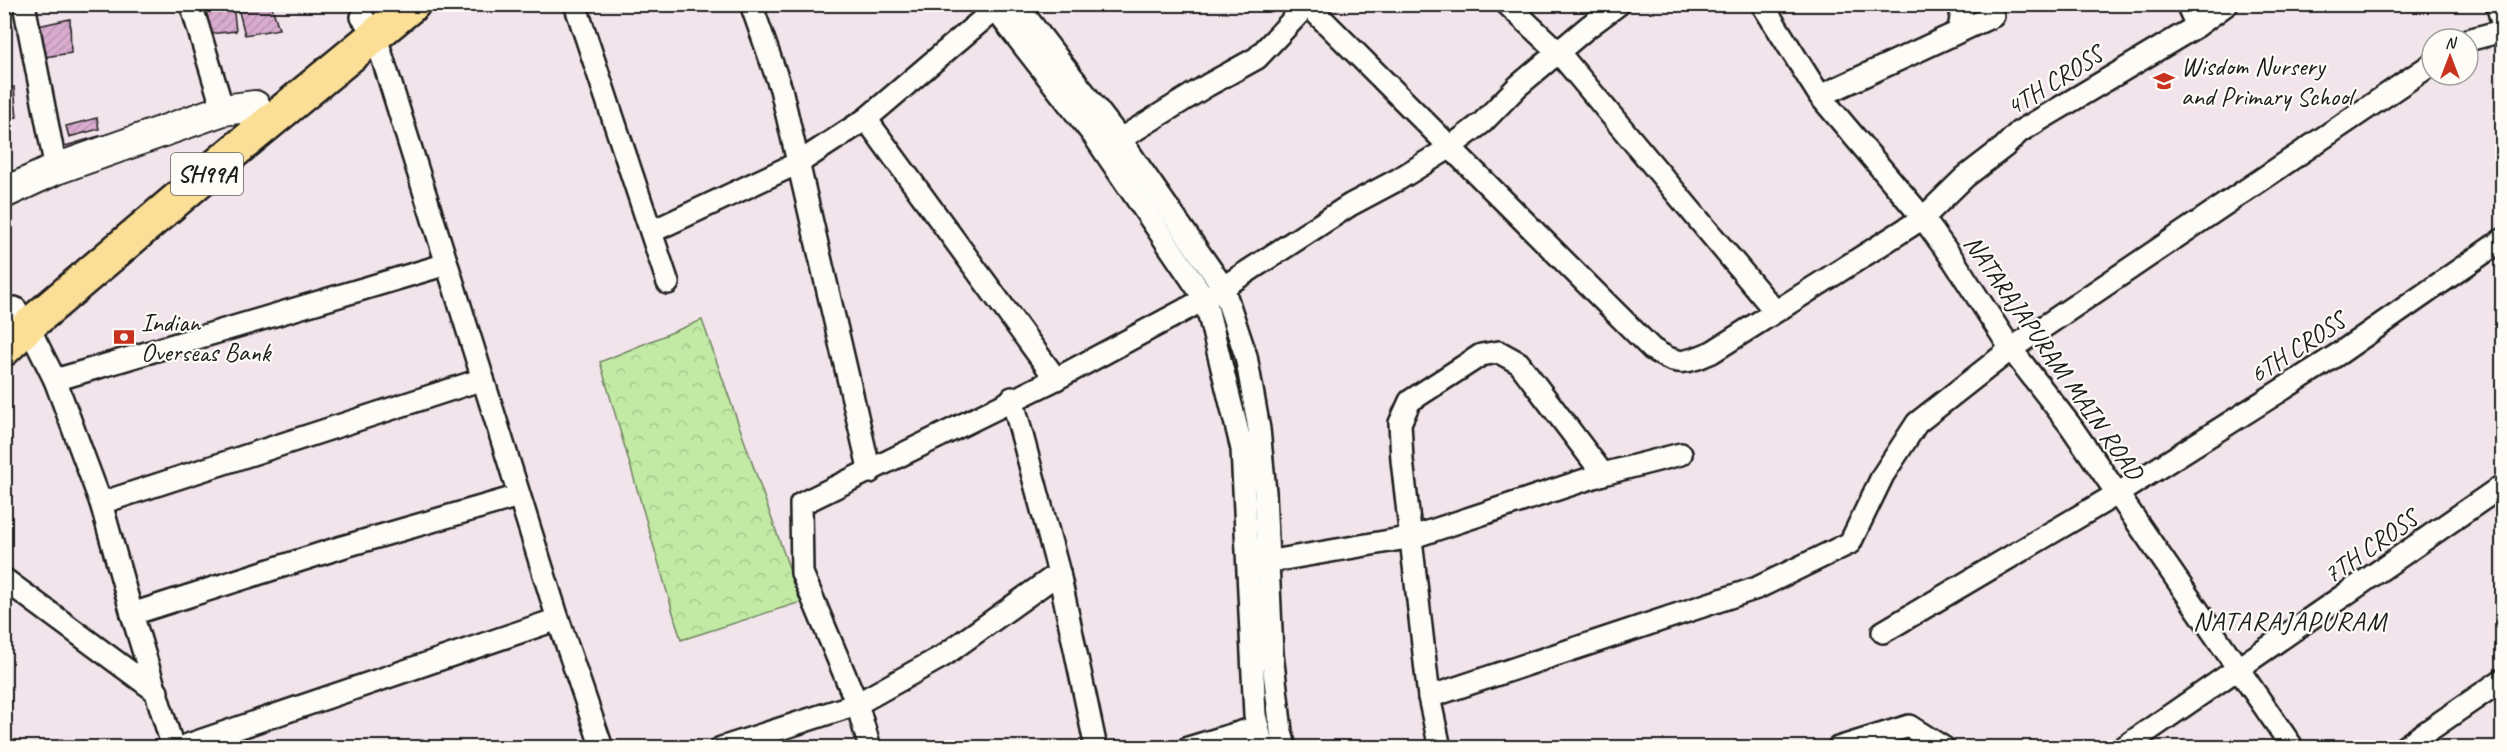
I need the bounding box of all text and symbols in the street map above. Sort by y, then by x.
north arrow [2420,27,2480,87]
text: N [2445,33,2458,53]
street label: 4TH CROSS [2000,36,2112,123]
place label: Wisdom Nursery and Primary School [2181,50,2357,113]
school or university icon: Wisdom Nursery and Primary School [2152,69,2176,93]
road number: SH99A [171,153,243,195]
street label: NATARAJAPURAM MAIN ROAD [1956,228,2152,488]
street label: 6TH CROSS [2243,302,2355,391]
place label: Indian Overseas Bank [141,306,273,369]
bank icon: Indian Overseas Bank [112,325,136,349]
street label: 7TH CROSS [2317,500,2427,591]
district label: NATARAJAPURAM [2193,604,2388,638]

